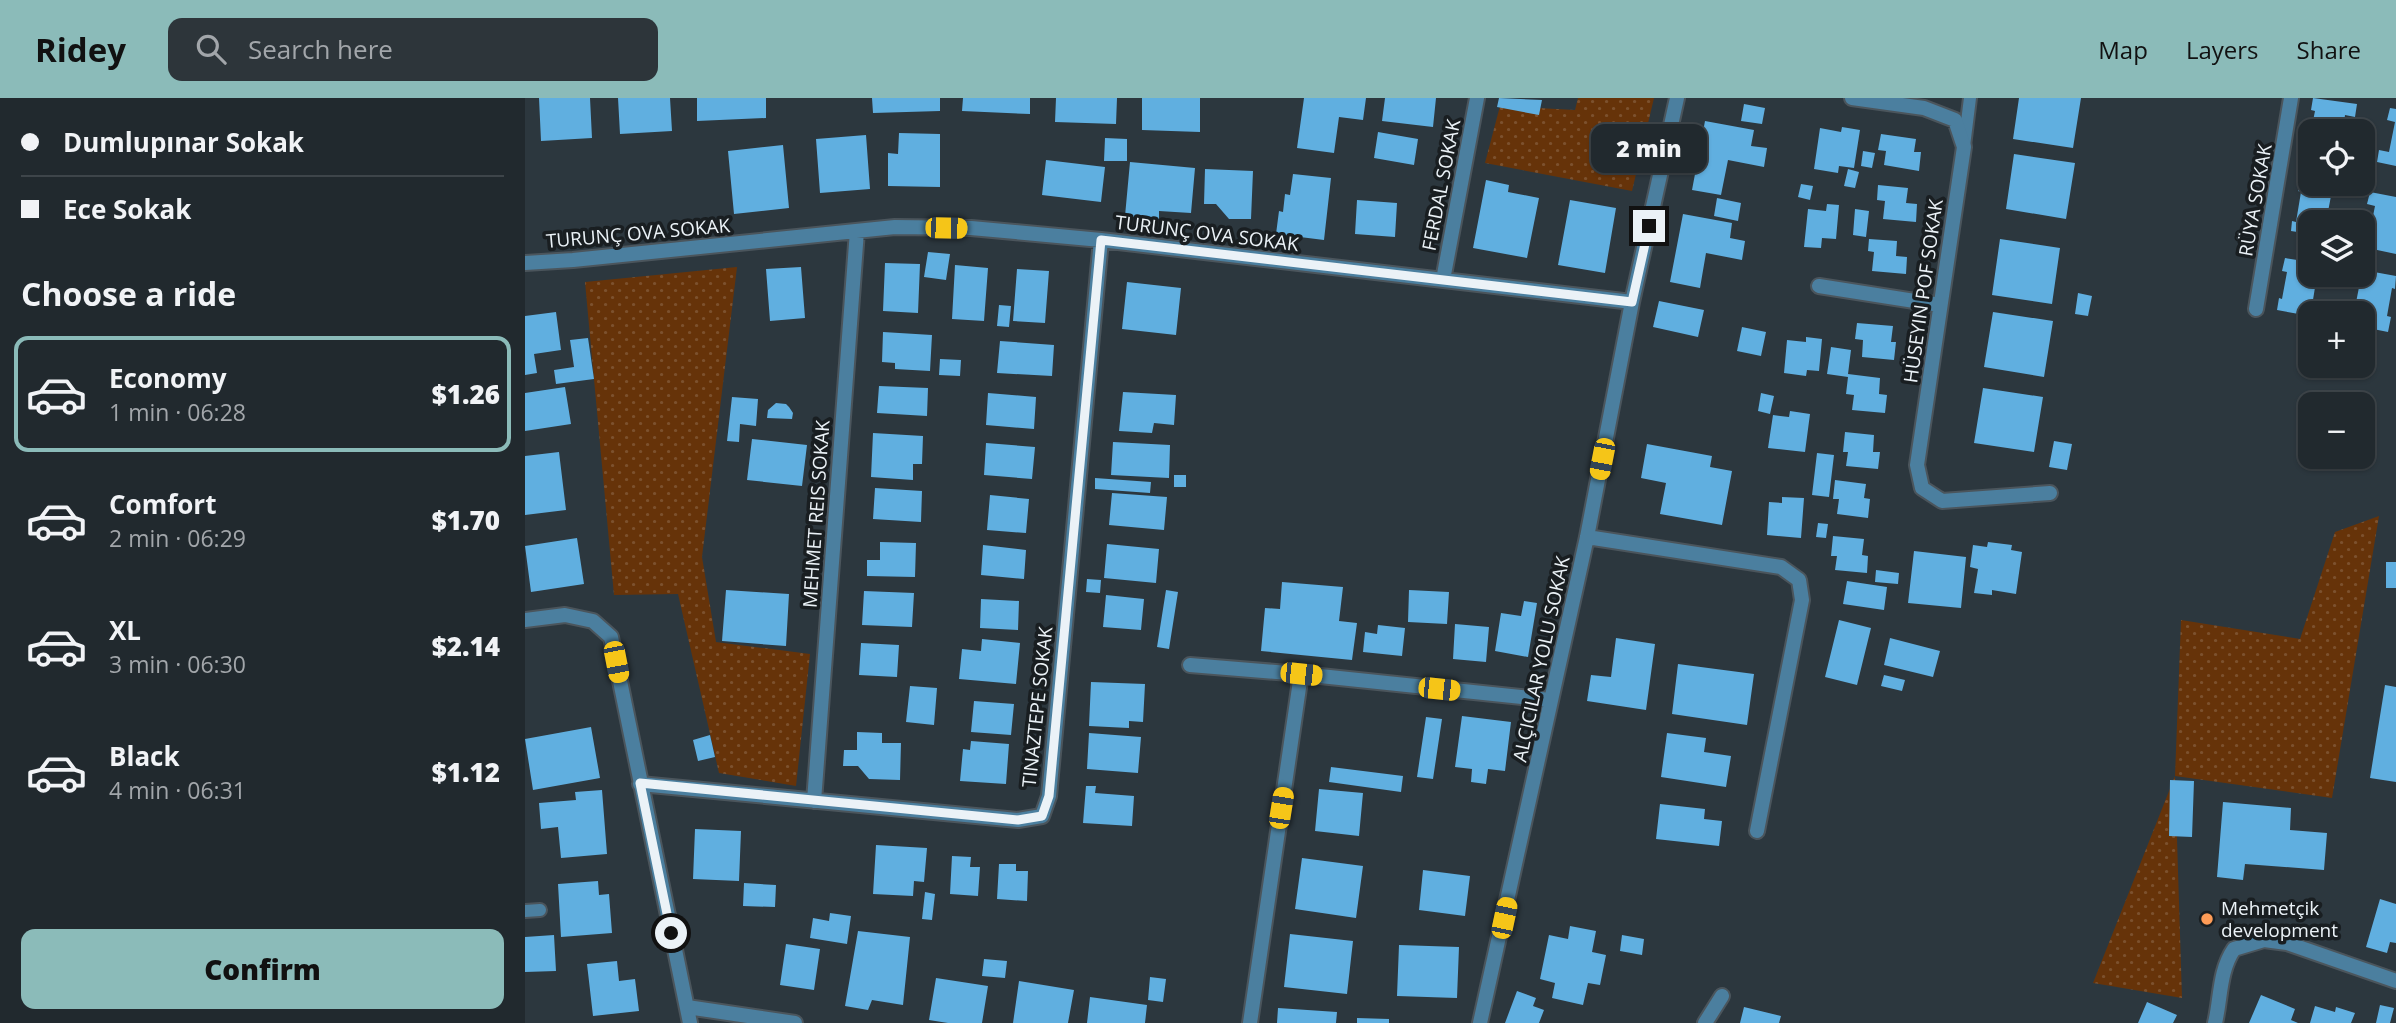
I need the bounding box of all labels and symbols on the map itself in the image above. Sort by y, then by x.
street label: FERDAL SOKAK [1416,117,1467,253]
callout: 2 min [1591,124,1707,174]
street label: RÜYA SOKAK [2232,141,2278,258]
street label: HÜSEYIN POF SOKAK [1897,197,1949,385]
street label: TURUNÇ OVA SOKAK [1114,209,1301,257]
route end [1633,210,1665,242]
street label: TURUNÇ OVA SOKAK [545,212,731,254]
car [925,217,968,239]
street label: MEHMET REIS SOKAK [796,419,836,609]
car [1588,436,1617,482]
street label: ALÇICILAR YOLU SOKAK [1506,553,1576,764]
street label: TINAZTEPE SOKAK [1016,625,1058,789]
car [602,639,631,685]
car [1280,661,1323,687]
car [1418,676,1461,702]
car [1268,786,1295,830]
car [1490,895,1519,941]
place label: Mehmetçik development [2221,895,2338,943]
marker: Mehmetçik development [2199,911,2215,927]
route start [655,917,687,949]

